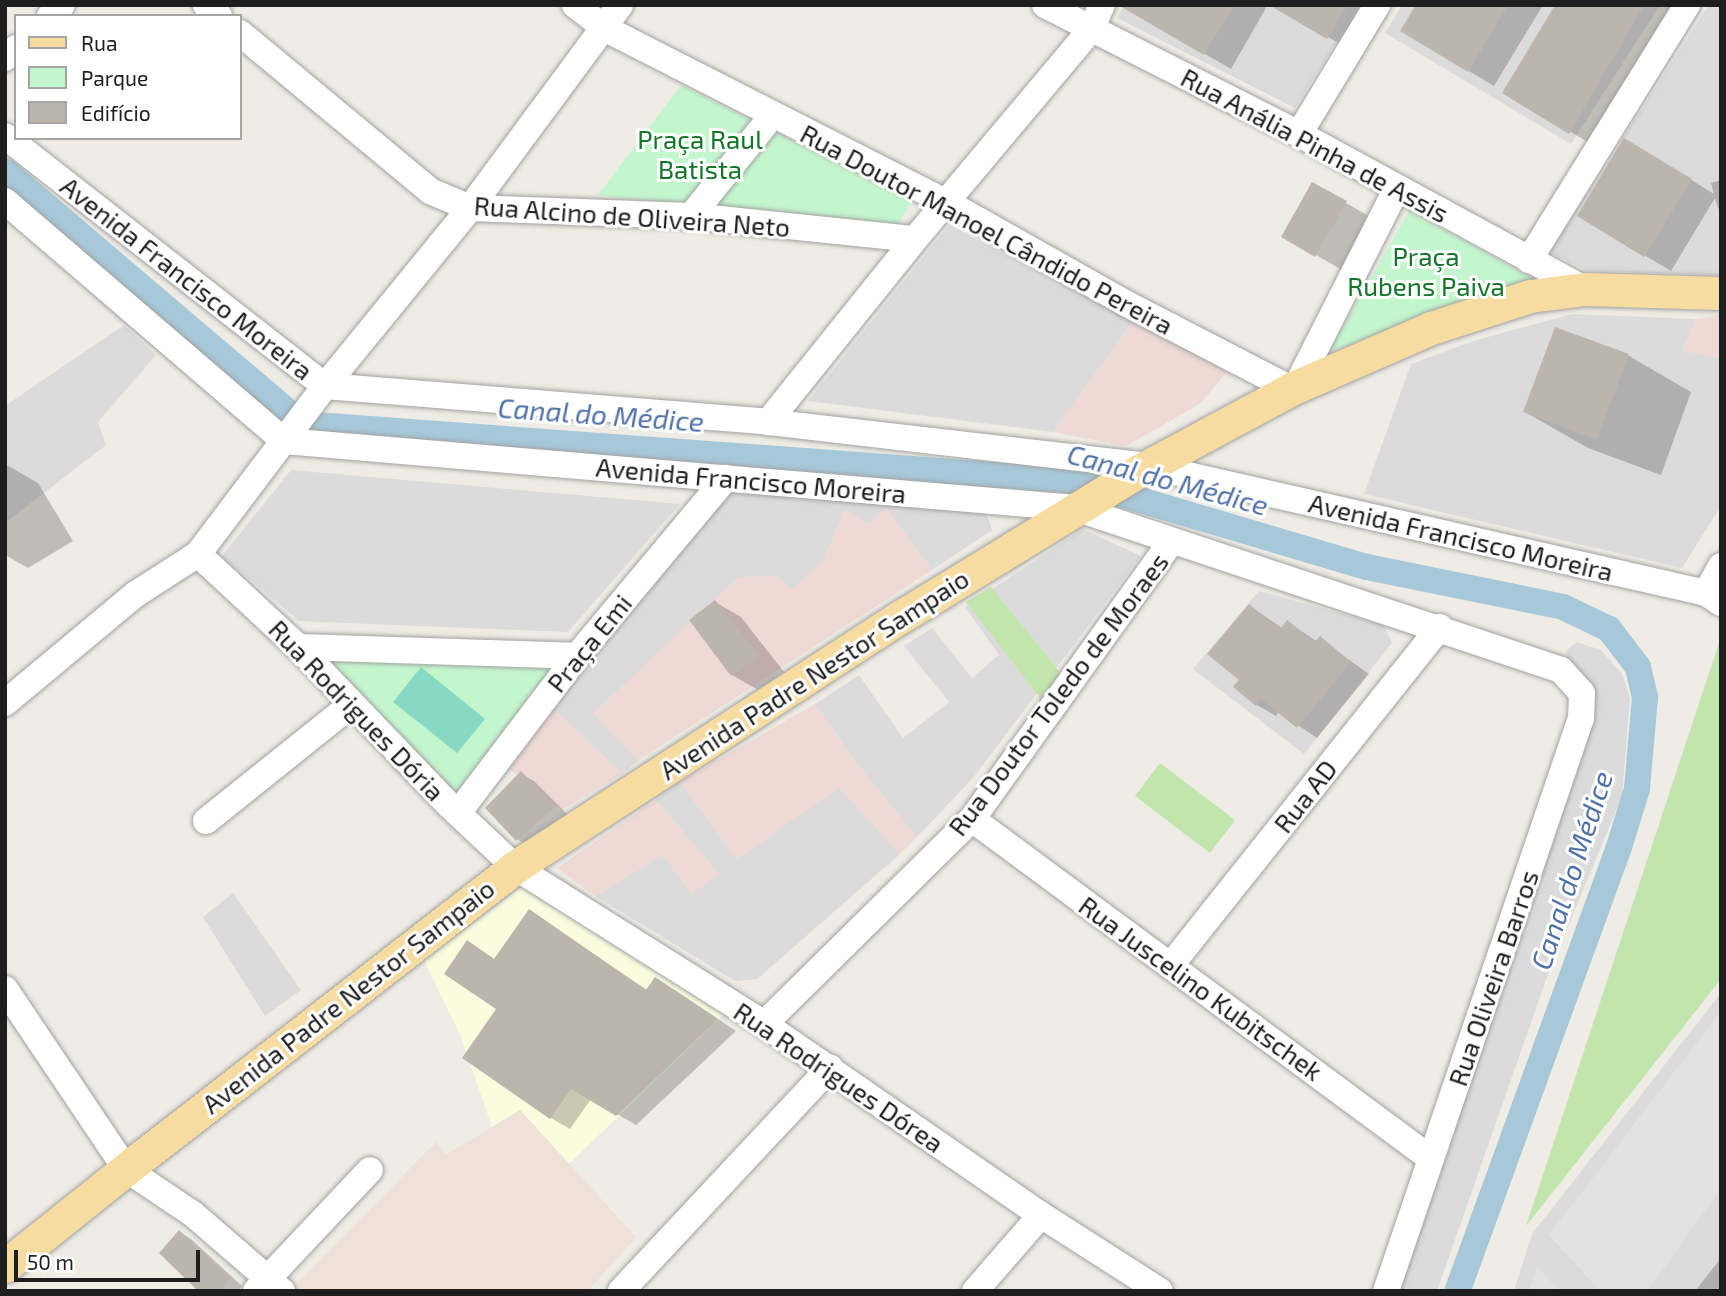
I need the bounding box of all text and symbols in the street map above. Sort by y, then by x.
legend [14,14,242,140]
text: Rua [81,30,117,55]
street label: Rua Anália Pinha de Assis [1175,61,1455,229]
text: Parque [81,65,148,90]
text: Edifício [81,100,151,125]
street label: Rua Doutor Manoel Cândido Pereira [795,117,1179,341]
park label: Praça Raul Batista [637,123,763,184]
street label: Avenida Francisco Moreira [55,170,319,386]
street label: Rua Alcino de Oliveira Neto [473,189,791,243]
park label: Praça Rubens Paiva [1347,240,1505,302]
water label: Canal do Médice [496,390,706,438]
water label: Canal do Médice [1064,436,1272,522]
street label: Avenida Francisco Moreira [595,451,907,509]
street label: Avenida Francisco Moreira [1306,487,1616,587]
street label: Rua Doutor Toledo de Moraes [941,546,1175,842]
street label: Avenida Padre Nestor Sampaio [653,562,975,786]
street label: Praça Emi [540,588,638,698]
street label: Rua Rodrigues Dória [263,613,451,807]
street label: Rua AD [1267,753,1343,839]
water label: Canal do Médice [1523,766,1619,974]
street label: Rua Oliveira Barros [1441,866,1545,1090]
street label: Avenida Padre Nestor Sampaio [196,872,500,1120]
street label: Rua Juscelino Kubitschek [1073,889,1329,1087]
street label: Rua Rodrigues Dórea [728,995,950,1159]
scale bar [18,1236,203,1280]
text: 50 m [27,1249,74,1274]

